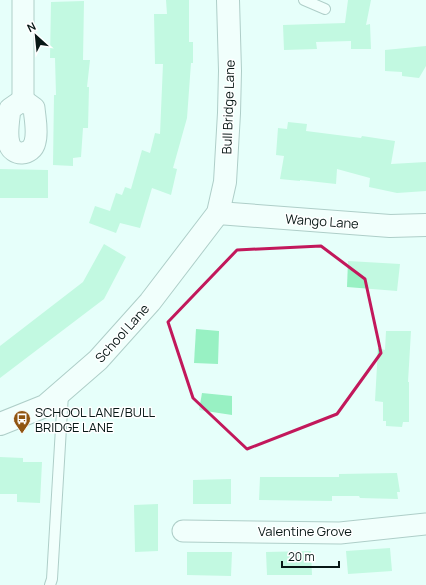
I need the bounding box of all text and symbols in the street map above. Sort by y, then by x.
north arrow [16,16,56,56]
text: N [24,18,38,35]
street label: Bull Bridge Lane [217,59,239,155]
street label: Wango Lane [285,209,360,233]
street label: School Lane [91,300,153,366]
place label: SCHOOL LANE/BULL BRIDGE LANE [35,403,156,436]
bus stop icon: SCHOOL LANE/BULL BRIDGE LANE [12,409,32,434]
street label: Valentine Grove [258,522,352,540]
scale bar [282,543,339,569]
text: 20 m [288,548,315,565]

